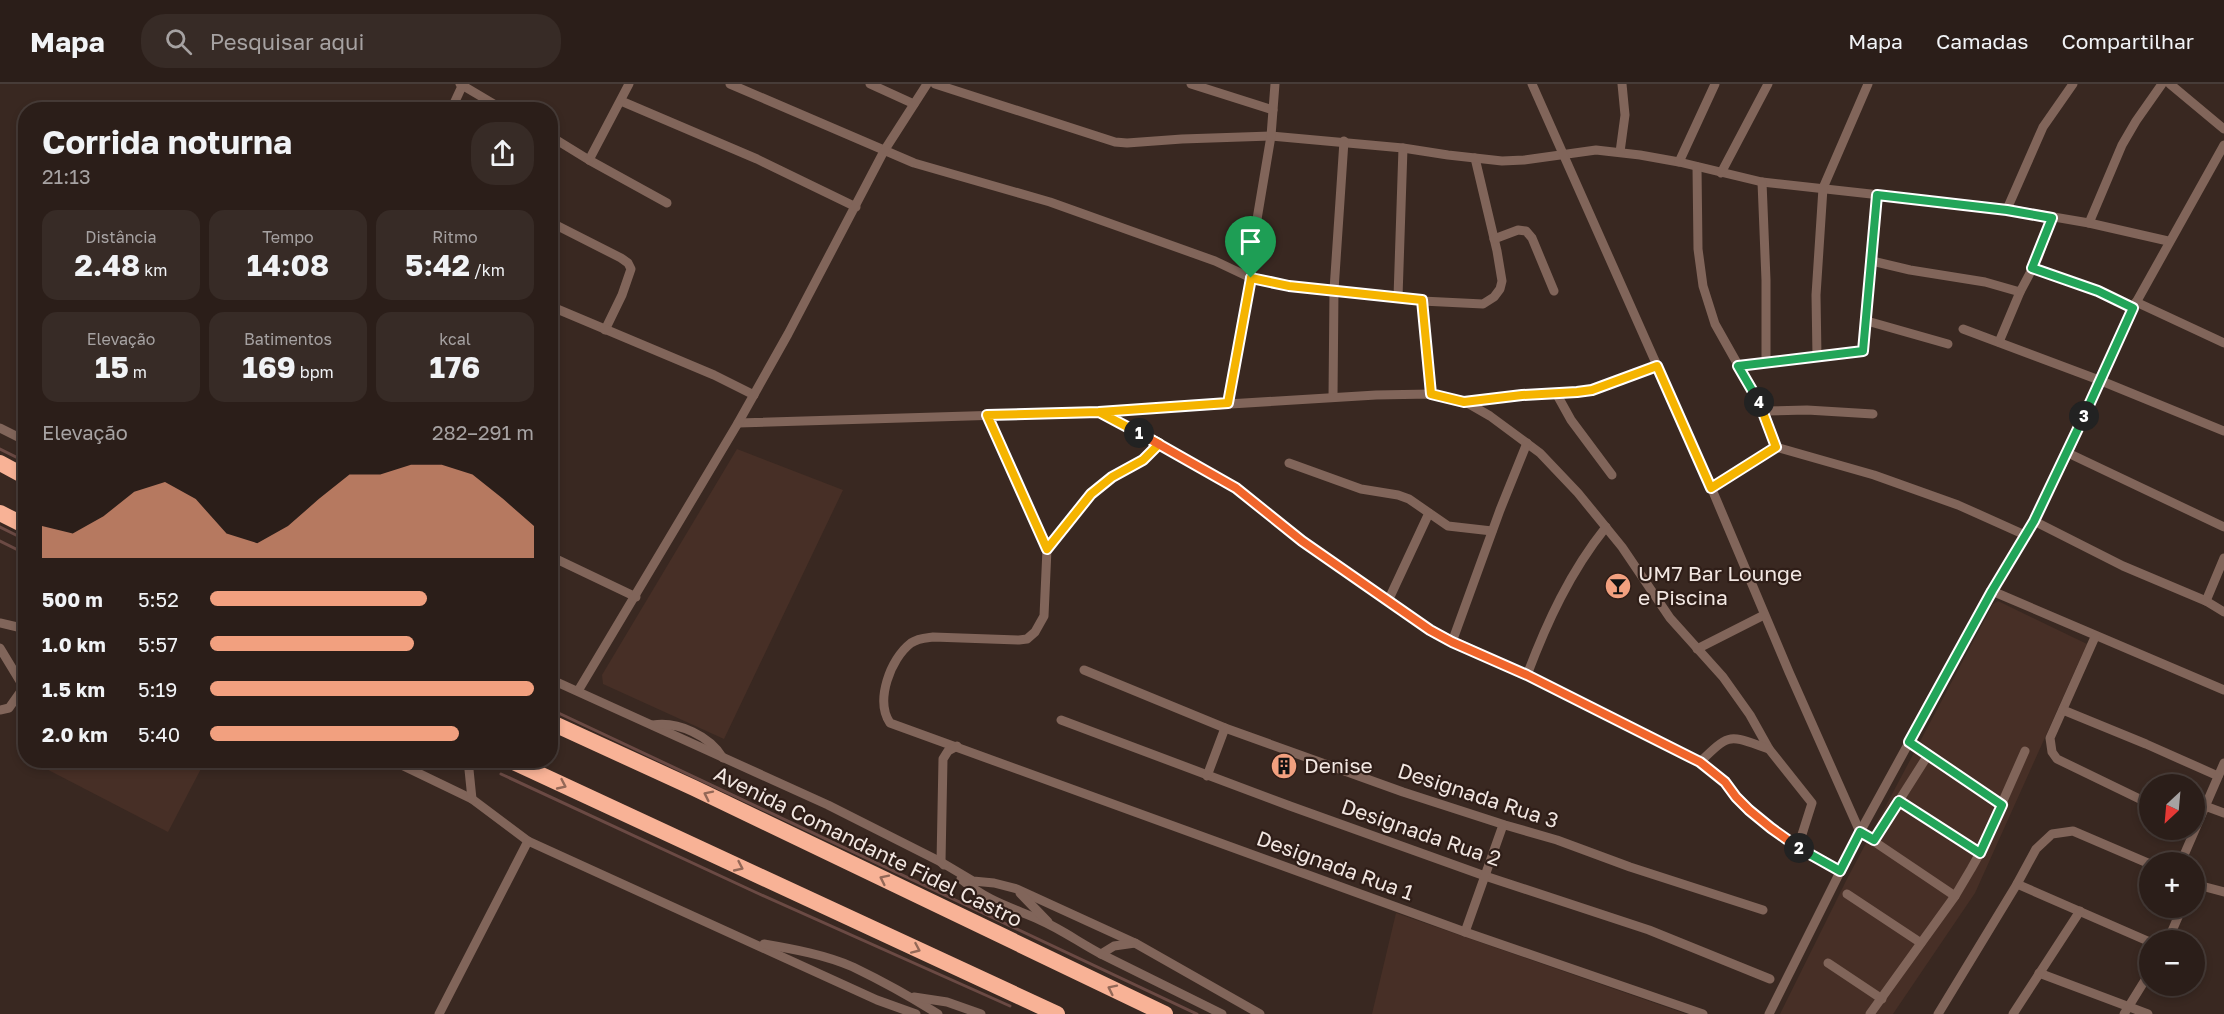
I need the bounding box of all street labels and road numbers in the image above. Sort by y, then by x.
street label: Designada Rua 3 [1395,757,1562,833]
street label: Avenida Comandante Fidel Castro [710,760,1027,932]
street label: Designada Rua 2 [1338,793,1505,872]
street label: Designada Rua 1 [1253,825,1417,906]

